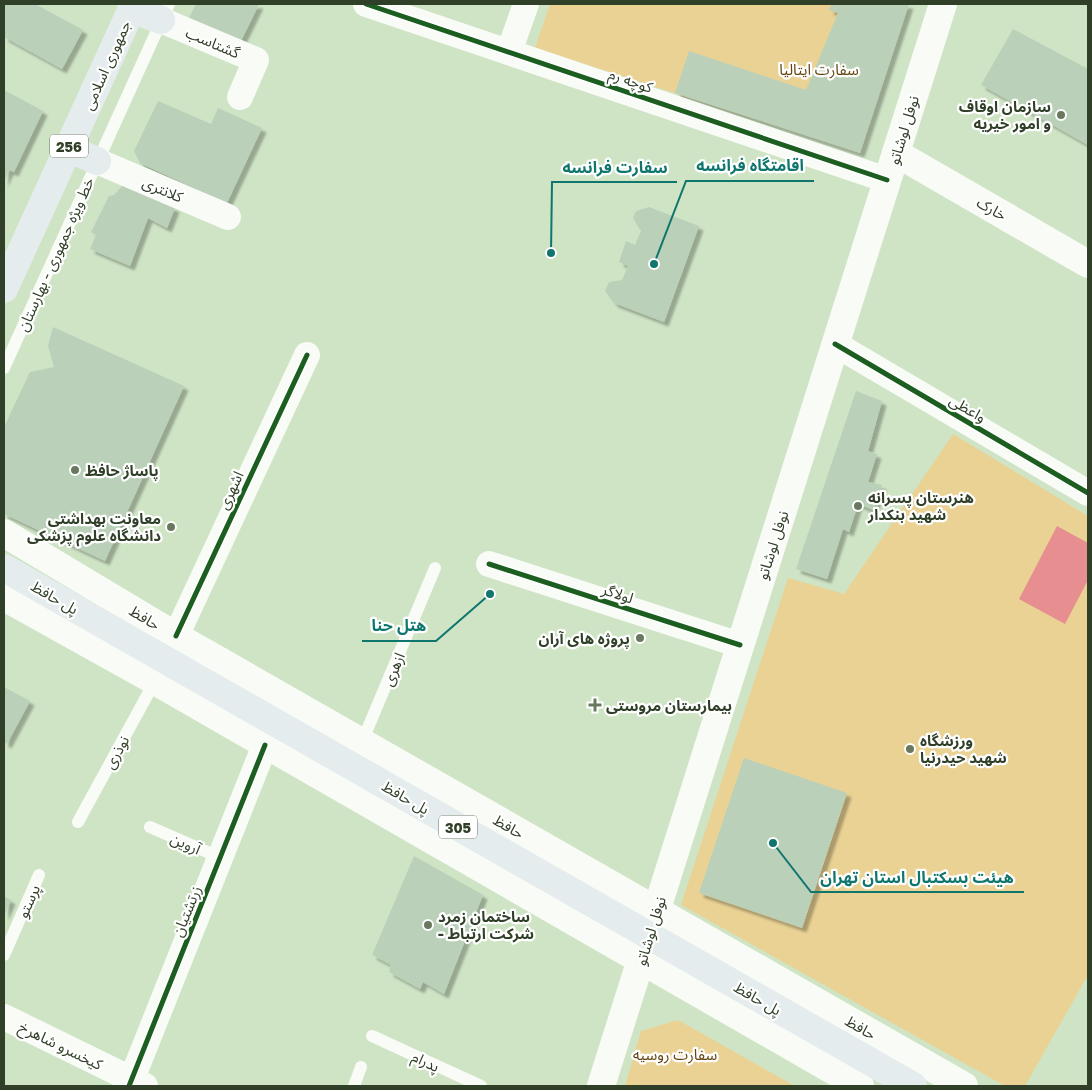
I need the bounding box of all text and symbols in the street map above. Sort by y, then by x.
street label: جمهوری اسلامی [78,17,135,113]
street label: گشتاسب [183,23,244,62]
park label: سفارت ایتالیا [779,60,859,79]
street label: کوچه رم [606,64,656,99]
street label: نوفل لوشاتو [884,93,923,167]
place label: سازمان اوقاف و امور خيريه [959,97,1051,133]
marker: سازمان اوقاف و امور خيريه [1055,109,1067,121]
road number: 256 [50,134,88,158]
callout: اقامتگاه فرانسه [686,150,814,181]
callout: سفارت فرانسه [552,151,677,182]
text: اقامتگاه فرانسه [696,155,804,175]
text: سفارت فرانسه [562,157,668,177]
street label: کلانتری [140,172,187,207]
street label: خط ویژه جمهوری - بهارستان [13,174,98,334]
street label: خارک [973,192,1010,225]
street label: واعظی [946,390,990,427]
place label: پاساژ حافظ [85,461,159,481]
marker: پاساژ حافظ [69,464,81,476]
street label: اشهری [213,468,248,512]
place label: هنرستان پسرانه شهید بنکدار [867,488,974,524]
marker: هنرستان پسرانه شهید بنکدار [852,500,864,512]
street label: نوفل لوشاتو [752,508,793,582]
place label: معاونت بهداشتی دانشگاه علوم پزشکی [27,509,161,547]
marker: معاونت بهداشتی دانشگاه علوم پزشکی [165,521,177,533]
street label: پل حافظ [27,576,82,620]
street label: لولاگر [599,579,636,607]
street label: حافظ [126,601,164,633]
callout: هتل حنا [362,610,436,641]
text: هتل حنا [372,615,426,635]
place label: پروژه های آران [539,629,630,649]
marker: پروژه های آران [634,632,646,644]
street label: ازهری [378,650,409,689]
place label: بیمارستان مروستی [606,696,732,715]
marker: بیمارستان مروستی [588,698,602,712]
place label: ورزشگاه شهید حیدرنیا [920,731,1007,767]
street label: نوذری [100,732,133,772]
marker: ورزشگاه شهید حیدرنیا [904,743,916,755]
street label: پل حافظ [378,776,433,820]
street label: حافظ [490,810,528,842]
road number: 305 [439,816,477,839]
street label: آروین [168,828,204,859]
callout: هیئت بسکتبال استان تهران [811,861,1024,892]
text: هیئت بسکتبال استان تهران [820,867,1014,887]
street label: پرستو [13,882,45,921]
street label: زرتشتیان [168,883,205,940]
street label: نوفل لوشاتو [631,894,670,968]
place label: ساختمان زمرد - شرکت ارتباط [438,907,534,943]
marker: ساختمان زمرد - شرکت ارتباط [422,919,434,931]
street label: پل حافظ [730,977,785,1021]
street label: حافظ [842,1011,880,1043]
street label: کیخسرو شاهرخ [15,1017,106,1077]
park label: سفارت روسیه [633,1045,718,1064]
street label: پدرام [408,1047,443,1078]

